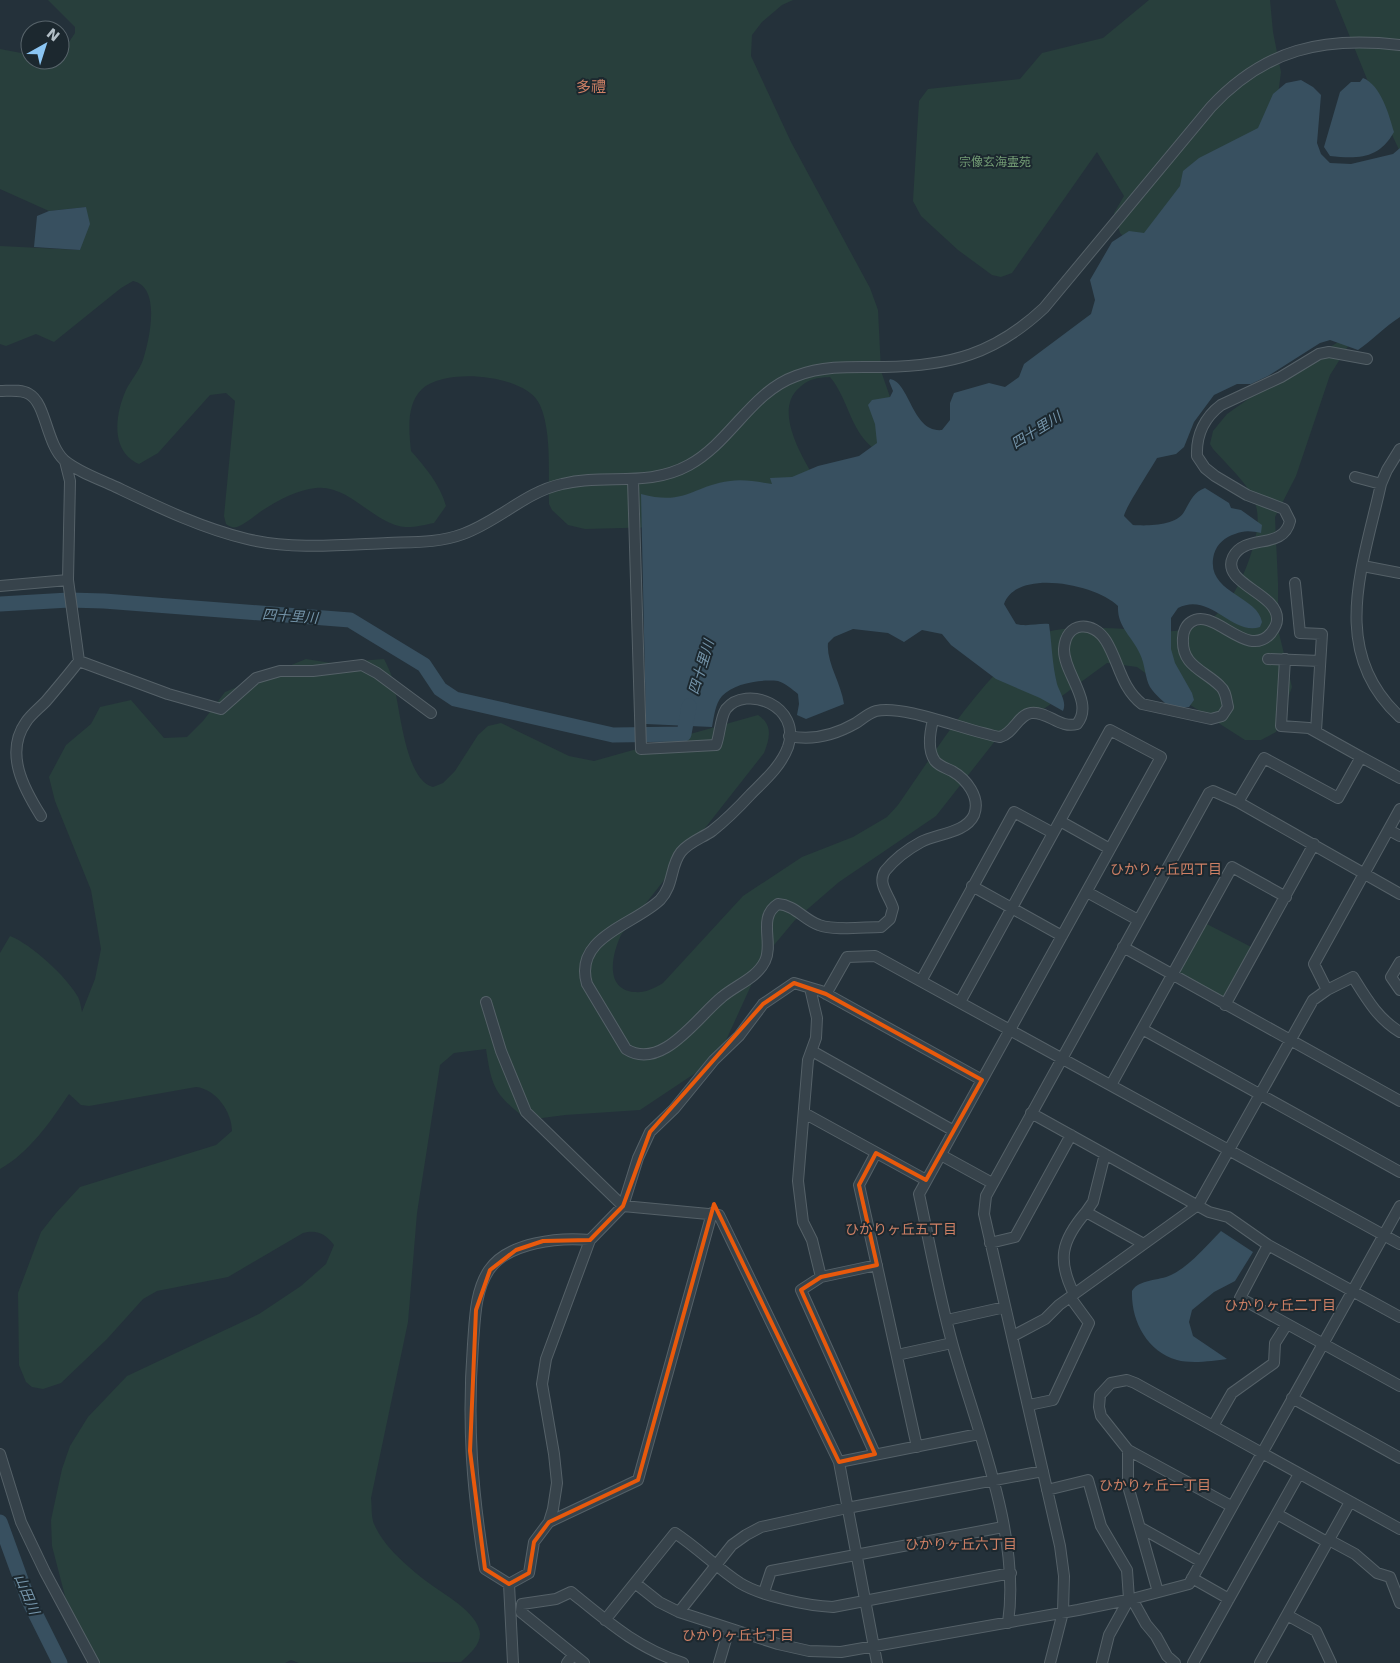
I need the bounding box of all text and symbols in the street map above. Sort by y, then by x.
north arrow [20,20,70,70]
text: N [44,25,63,45]
district label: 多禮 [576,78,606,96]
park label: 宗像玄海霊苑 [959,155,1031,169]
water label: 四十里川 [1008,407,1066,452]
water label: 四十里川 [262,606,320,626]
water label: 四十里川 [685,636,717,696]
district label: ひかりヶ丘四丁目 [1110,861,1222,877]
district label: ひかりヶ丘五丁目 [845,1221,957,1237]
district label: ひかりヶ丘二丁目 [1224,1297,1336,1313]
district label: ひかりヶ丘一丁目 [1099,1477,1211,1493]
district label: ひかりヶ丘六丁目 [905,1536,1017,1552]
water label: 山田川 [11,1572,43,1618]
district label: ひかりヶ丘七丁目 [682,1627,794,1643]

